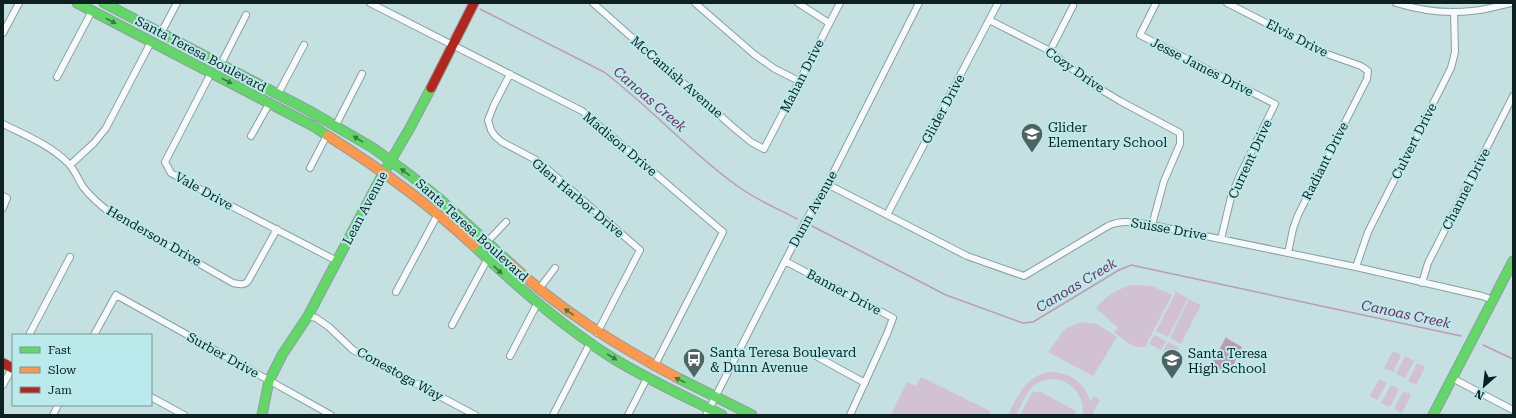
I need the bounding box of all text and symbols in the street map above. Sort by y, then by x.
street label: Santa Teresa Boulevard [133,13,270,95]
street label: Elvis Drive [1264,16,1330,60]
one-way arrow [106,18,117,24]
street label: McCamish Avenue [628,33,726,121]
street label: Jesse James Drive [1148,35,1256,99]
street label: Mahan Drive [777,37,827,115]
street label: Cozy Drive [1043,44,1107,96]
water label: Canoas Creek [610,63,690,135]
street label: Glider Drive [918,72,968,146]
one-way arrow [221,78,232,85]
street label: Culvert Drive [1388,100,1440,182]
street label: Madison Drive [580,109,660,179]
street label: Current Drive [1225,117,1275,201]
street label: Radiant Drive [1299,119,1351,203]
place label: Glider Elementary School [1048,120,1167,150]
school or university icon: Glider Elementary School [1019,121,1045,154]
one-way arrow [352,135,364,142]
street label: Channel Drive [1439,146,1493,232]
street label: Glen Harbor Drive [529,155,627,241]
one-way arrow [400,167,411,176]
street label: Dunn Avenue [786,168,840,250]
street label: Vale Drive [173,169,235,213]
street label: Lean Avenue [339,169,391,247]
street label: Santa Teresa Boulevard [413,175,532,285]
street label: Henderson Drive [104,203,204,269]
street label: Suisse Drive [1130,215,1208,243]
water label: Canoas Creek [1033,255,1119,315]
one-way arrow [493,265,503,275]
street label: Banner Drive [804,266,884,318]
water label: Canoas Creek [1360,297,1453,331]
one-way arrow [564,308,574,316]
street label: Surber Drive [185,329,261,381]
legend [12,334,152,406]
text: Fast [48,343,72,357]
street label: Conestoga Way [354,344,446,404]
place label: Santa Teresa Boulevard & Dunn Avenue [710,345,857,375]
bus stop icon: Santa Teresa Boulevard & Dunn Avenue [681,346,707,379]
place label: Santa Teresa High School [1188,346,1267,376]
school or university icon: Santa Teresa High School [1159,347,1185,380]
one-way arrow [606,354,618,361]
text: Slow [48,363,76,377]
north arrow [1464,366,1504,406]
one-way arrow [674,377,685,383]
text: Jam [48,383,72,397]
text: N [1472,386,1486,402]

